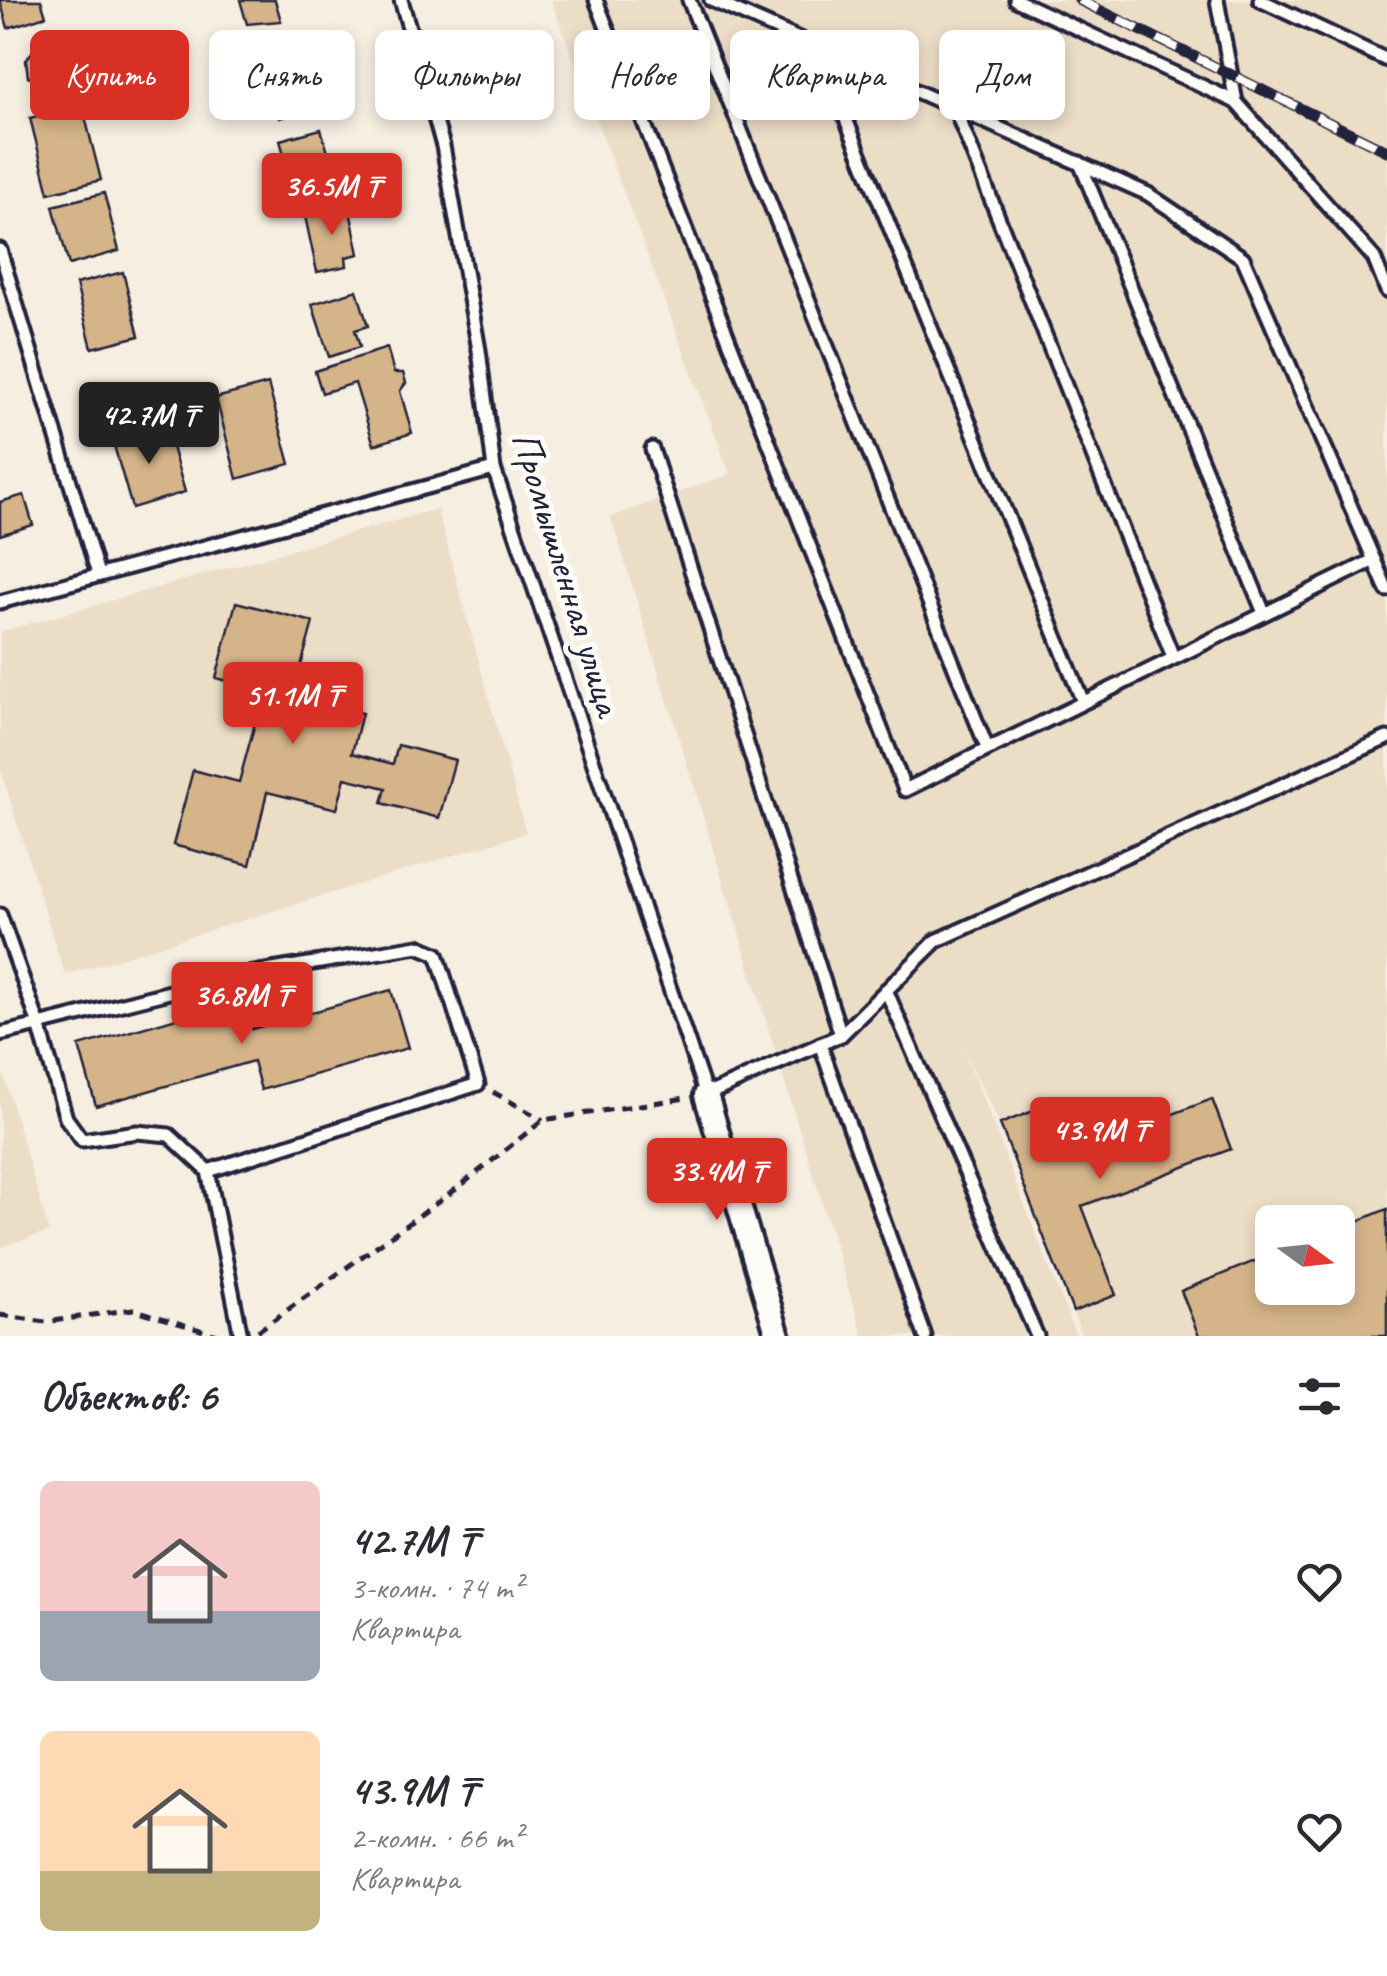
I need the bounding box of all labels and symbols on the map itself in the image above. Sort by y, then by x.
pin: 36.5M ₸ [240,153,424,238]
pin: 42.7M ₸ [57,382,241,467]
street label: Промышленная улица [500,425,635,725]
pin: 51.1M ₸ [201,662,385,747]
pin: 36.8M ₸ [150,962,334,1047]
pin: 43.9M ₸ [1008,1097,1192,1182]
pin: 33.4M ₸ [625,1138,809,1223]
north arrow [1255,1205,1355,1305]

